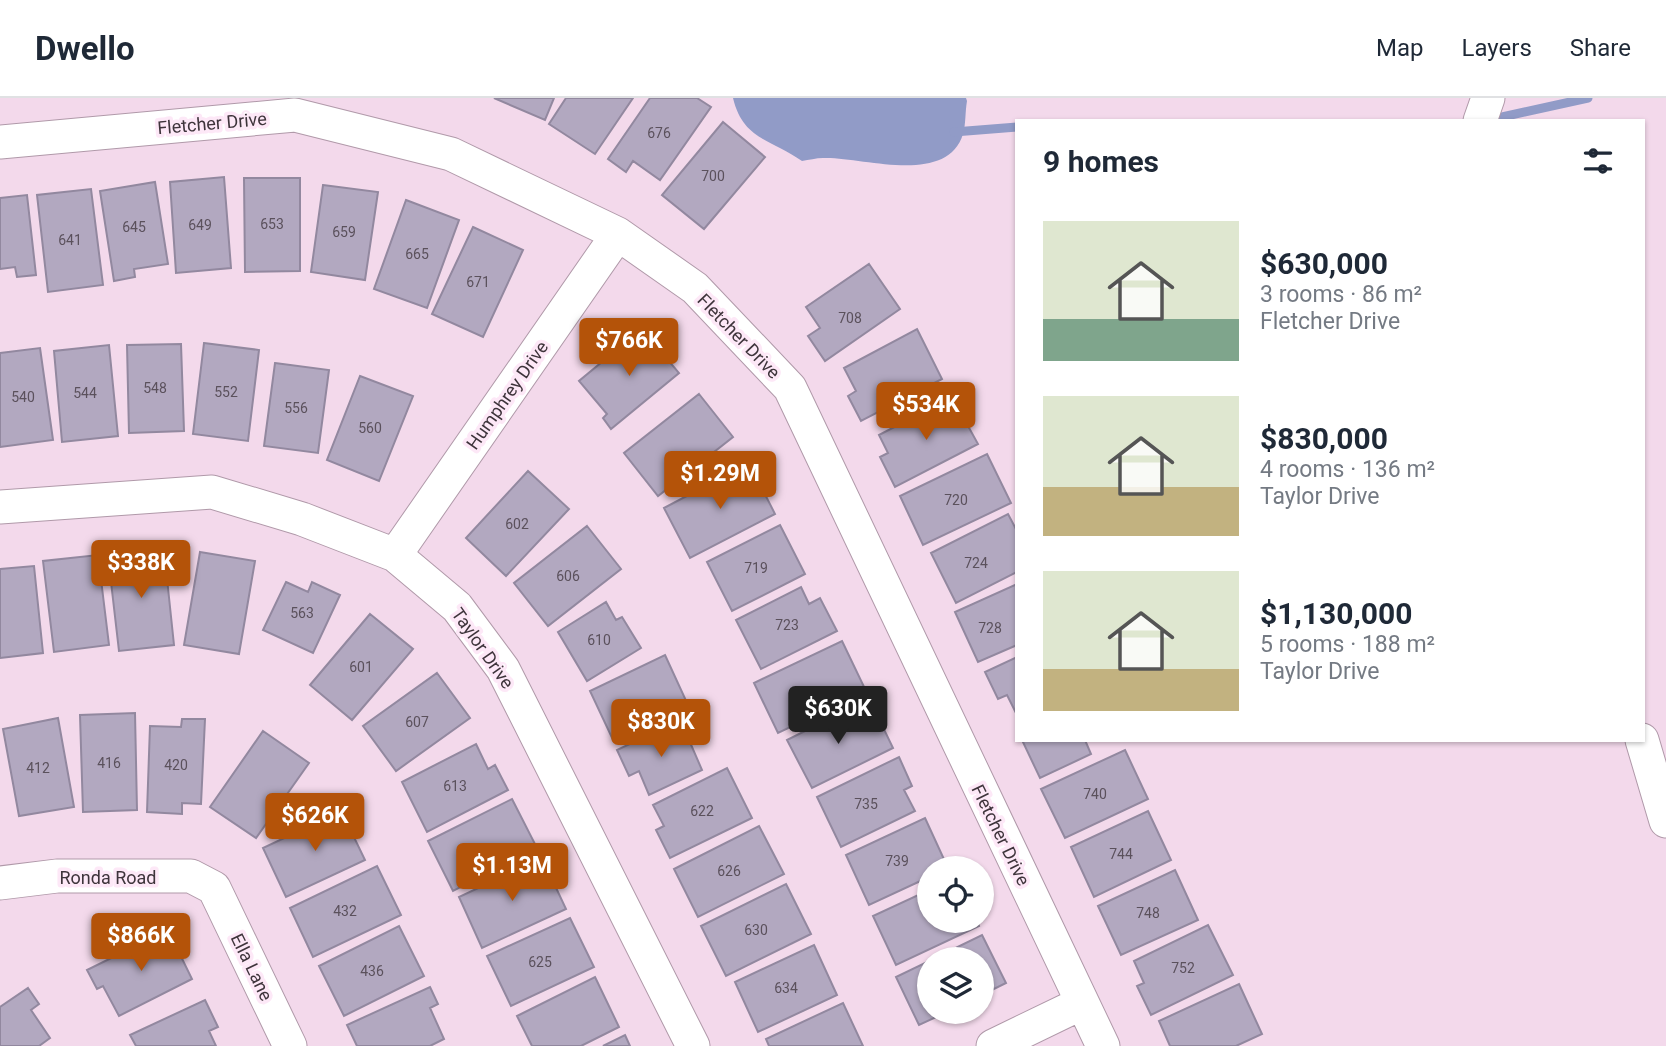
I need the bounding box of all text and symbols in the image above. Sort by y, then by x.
text: Dwello [35,29,135,68]
text: Map [1376,34,1424,62]
text: Layers [1462,34,1532,62]
text: Share [1570,34,1631,62]
street label: Fletcher Drive [156,108,268,138]
house number: 676 [647,125,671,141]
icon: filters [1579,142,1617,180]
text: 9 homes [1043,144,1159,179]
house number: 700 [701,168,725,184]
house number: 653 [260,216,284,232]
house number: 649 [188,217,212,233]
house number: 645 [122,219,146,235]
house number: 659 [332,224,356,240]
house number: 641 [58,232,82,248]
house number: 665 [405,246,429,262]
text: $630,000 [1260,246,1388,281]
icon: home [1099,249,1183,333]
house number: 671 [466,274,490,290]
text: 3 rooms · 86 m² [1260,281,1422,308]
street label: Fletcher Drive [693,289,785,383]
text: Fletcher Drive [1260,308,1400,335]
house number: 708 [838,310,862,326]
pin: $766K [580,318,678,378]
text: $766K [595,327,663,354]
street label: Humphrey Drive [462,337,552,453]
house number: 548 [143,380,167,396]
pin: $534K [877,382,975,442]
house number: 552 [214,384,238,400]
house number: 544 [73,385,97,401]
house number: 540 [11,389,35,405]
text: $534K [892,391,960,418]
house number: 556 [284,400,308,416]
house number: 560 [358,420,382,436]
text: $830,000 [1260,421,1388,456]
icon: home [1099,424,1183,508]
pin: $1.29M [663,452,777,511]
text: 4 rooms · 136 m² [1260,456,1435,483]
text: $1.29M [680,460,760,487]
text: Taylor Drive [1260,483,1380,510]
house number: 720 [944,492,968,508]
house number: 602 [505,516,529,532]
pin: $338K [92,540,190,600]
text: $338K [107,549,175,576]
house number: 724 [964,555,988,571]
house number: 719 [744,560,768,576]
house number: 606 [556,568,580,584]
text: $1,130,000 [1260,596,1412,631]
icon: home [1099,599,1183,683]
street label: Taylor Drive [448,604,518,692]
house number: 563 [290,605,314,621]
house number: 723 [775,617,799,633]
house number: 728 [978,620,1002,636]
text: 5 rooms · 188 m² [1260,631,1435,658]
house number: 610 [587,632,611,648]
text: Taylor Drive [1260,658,1380,685]
house number: 601 [349,659,373,675]
pin: $630K [789,686,887,746]
text: $630K [804,695,872,722]
pin: $830K [612,700,710,759]
text: $830K [627,708,695,735]
house number: 607 [405,714,429,730]
house number: 416 [97,755,121,771]
house number: 420 [164,757,188,773]
house number: 412 [26,760,50,776]
house number: 613 [443,778,467,794]
street label: Fletcher Drive [968,781,1034,889]
house number: 740 [1083,786,1107,802]
pin: $626K [266,794,364,853]
house number: 735 [854,796,878,812]
text: $626K [281,802,349,829]
house number: 622 [690,803,714,819]
pin: $1.13M [455,844,569,903]
house number: 744 [1109,846,1133,862]
text: $1.13M [472,852,552,879]
house number: 739 [885,853,909,869]
map controls [917,856,994,1024]
button: locate [917,856,994,933]
house number: 626 [717,863,741,879]
street label: Ronda Road [59,867,157,888]
house number: 432 [333,903,357,919]
house number: 748 [1136,905,1160,921]
pin: $866K [92,914,190,973]
text: $866K [107,922,175,949]
house number: 630 [744,922,768,938]
street label: Ella Lane [227,930,277,1004]
button: layers [917,947,994,1024]
house number: 625 [528,954,552,970]
house number: 752 [1171,960,1195,976]
house number: 436 [360,963,384,979]
house number: 634 [774,980,798,996]

